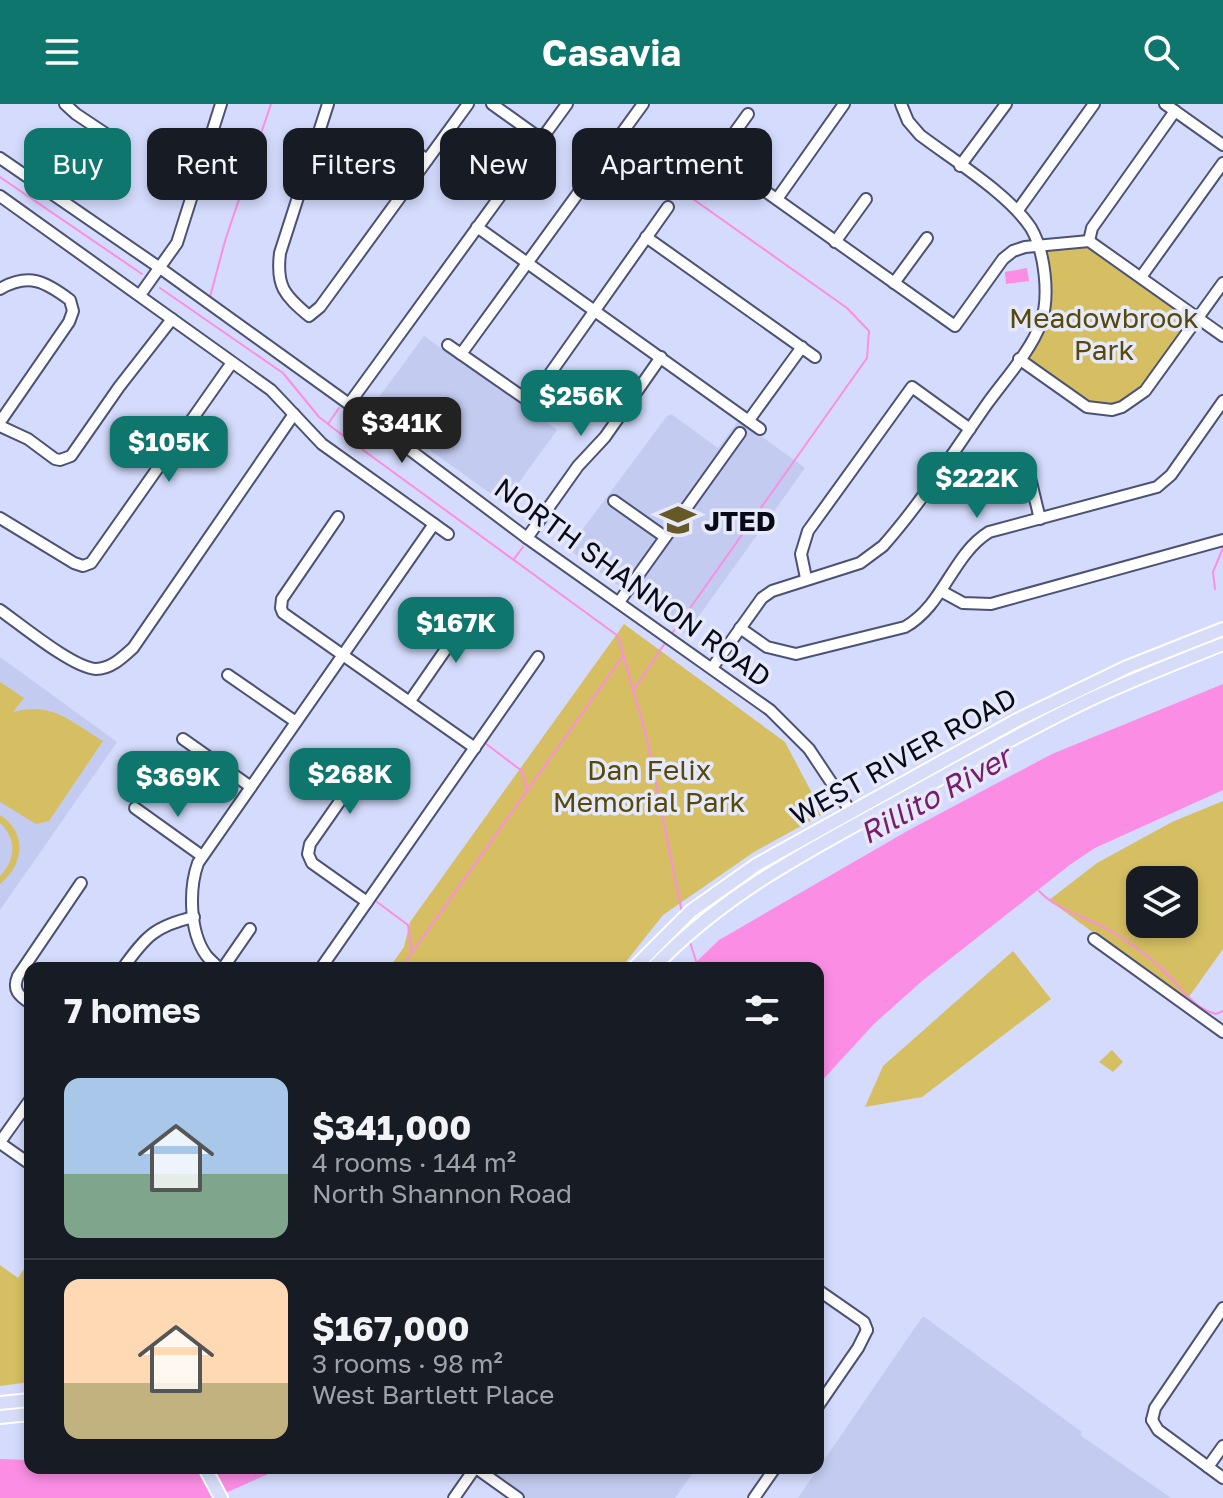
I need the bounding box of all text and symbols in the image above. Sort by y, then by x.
icon: menu [40,30,84,74]
icon: search [1139,30,1183,74]
text: Casavia [542,31,681,74]
chip: Buy [24,128,131,200]
chip: Rent [147,128,267,200]
chip: Filters [283,128,424,200]
chip: New [440,128,556,200]
chip: Apartment [572,128,772,200]
park label: Meadowbrook Park [1009,301,1199,366]
pin: $256K [525,370,637,438]
text: $256K [539,380,623,411]
pin: $341K [346,397,458,465]
text: $341K [361,407,443,438]
pin: $105K [113,416,225,484]
text: $105K [128,426,210,457]
pin: $222K [921,452,1033,520]
text: $222K [935,462,1019,493]
street label: NORTH SHANNON ROAD [488,471,778,693]
school or university icon: JTED [659,501,697,539]
place label: JTED [704,504,776,537]
pin: $167K [400,597,512,665]
text: $167K [416,607,496,638]
street label: WEST RIVER ROAD [784,680,1022,832]
water label: Rillito River [853,737,1020,851]
pin: $268K [294,748,406,816]
pin: $369K [122,751,234,819]
park label: Dan Felix Memorial Park [553,753,746,818]
text: $268K [307,758,393,789]
text: $369K [135,761,221,792]
map controls [1126,866,1198,938]
button: layers [1126,866,1198,938]
icon: filters [740,988,784,1032]
text: 7 homes [64,990,201,1030]
text: $341,000 [312,1107,471,1147]
icon: home [128,1110,224,1206]
text: 4 rooms · 144 m² [312,1147,516,1178]
text: North Shannon Road [312,1178,572,1209]
text: $167,000 [312,1308,470,1348]
icon: home [128,1311,224,1407]
text: 3 rooms · 98 m² [312,1348,503,1379]
text: West Bartlett Place [312,1379,554,1410]

